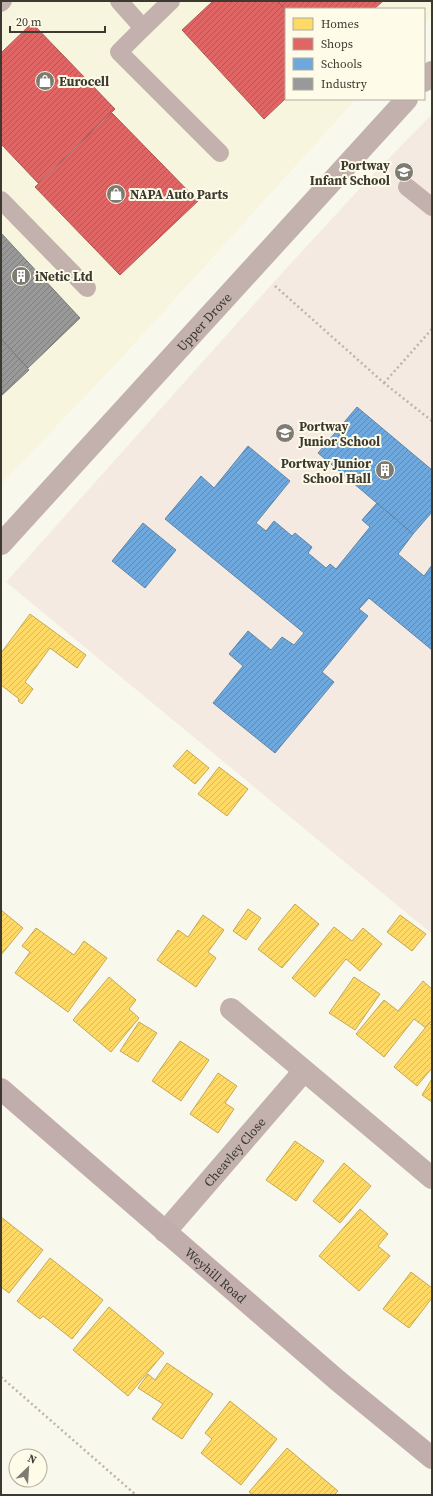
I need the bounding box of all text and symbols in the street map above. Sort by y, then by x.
scale bar [10,8,105,34]
legend [285,8,425,100]
text: 20 m [16,14,42,30]
text: Homes [321,16,359,32]
text: Shops [321,36,353,52]
text: Schools [321,56,362,72]
shop icon: Eurocell [34,70,56,92]
place label: Eurocell [59,73,109,90]
text: Industry [321,76,368,92]
place label: Portway Infant School [310,157,390,189]
school or university icon: Portway Infant School [393,161,415,183]
shop icon: NAPA Auto Parts [105,183,127,205]
place label: NAPA Auto Parts [130,186,228,203]
building icon: iNetic Ltd [10,265,32,287]
place label: iNetic Ltd [35,268,93,285]
street label: Upper Drove [173,289,236,355]
place label: Portway Junior School [298,418,380,450]
school or university icon: Portway Junior School [274,422,296,444]
place label: Portway Junior School Hall [281,455,372,487]
building icon: Portway Junior School Hall [374,459,396,481]
street label: Cheavley Close [200,1113,270,1190]
street label: Weyhill Road [181,1244,250,1307]
north arrow [8,1448,48,1488]
text: N [25,1451,39,1468]

